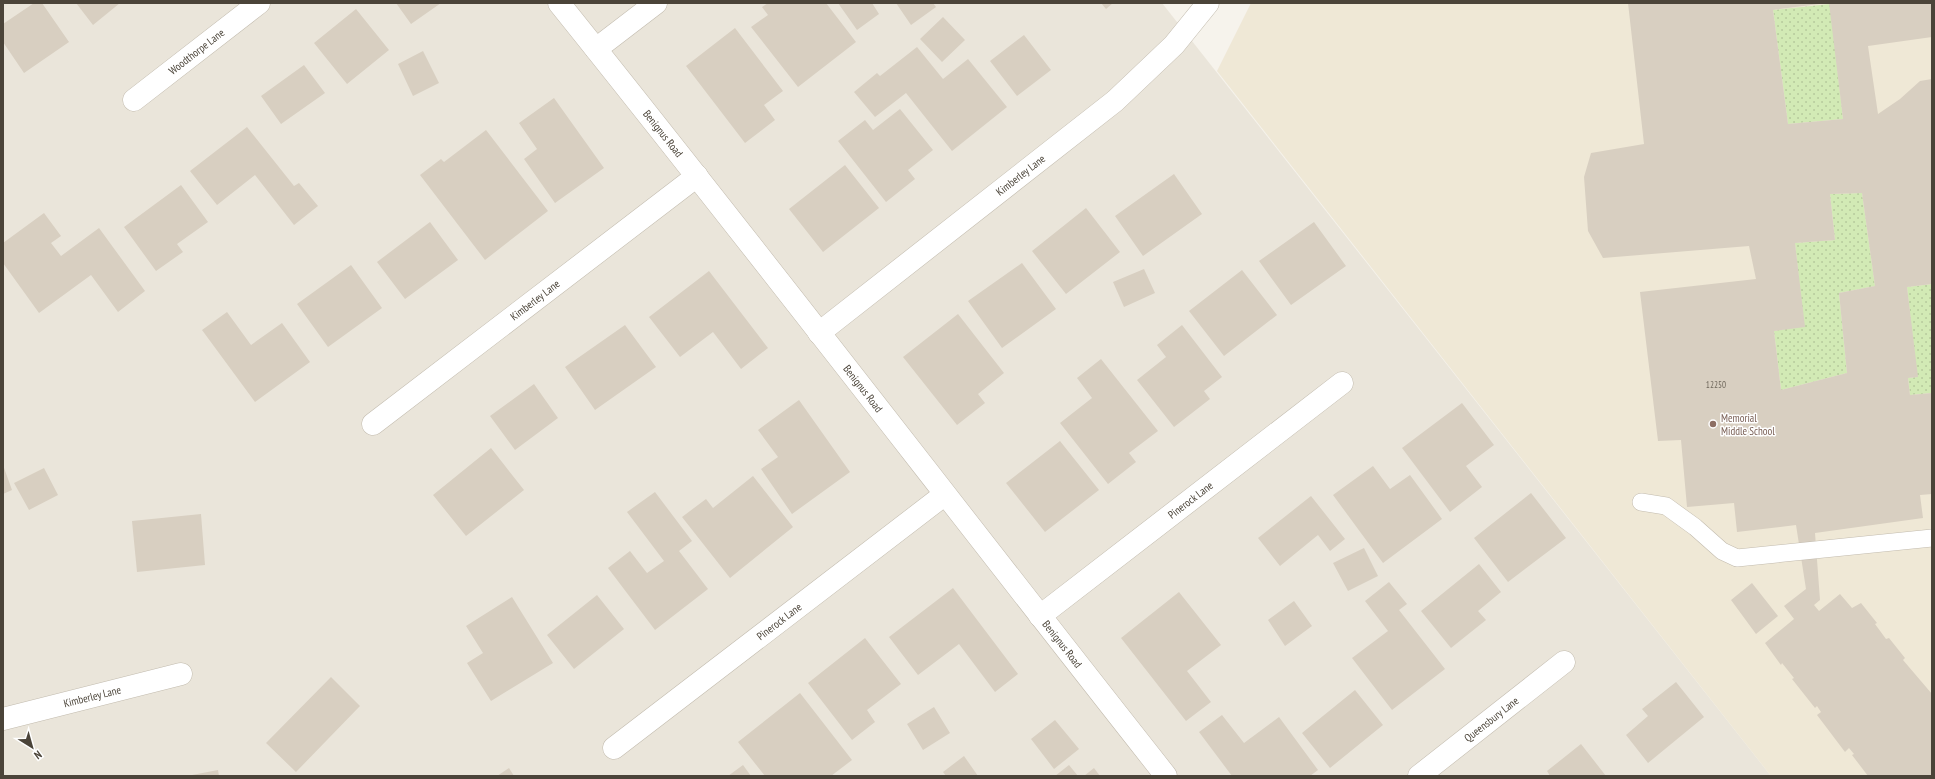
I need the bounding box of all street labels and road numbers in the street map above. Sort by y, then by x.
street label: Woodthorpe Lane [166,25,227,78]
street label: Benignus Road [640,107,686,160]
street label: Kimberley Lane [993,151,1048,199]
street label: Kimberley Lane [507,276,563,323]
street label: Benignus Road [840,362,886,415]
street label: Pinerock Lane [1165,478,1216,522]
street label: Pinerock Lane [754,599,805,643]
street label: Benignus Road [1039,618,1085,671]
street label: Kimberley Lane [62,682,123,710]
street label: Queensbury Lane [1461,693,1522,745]

